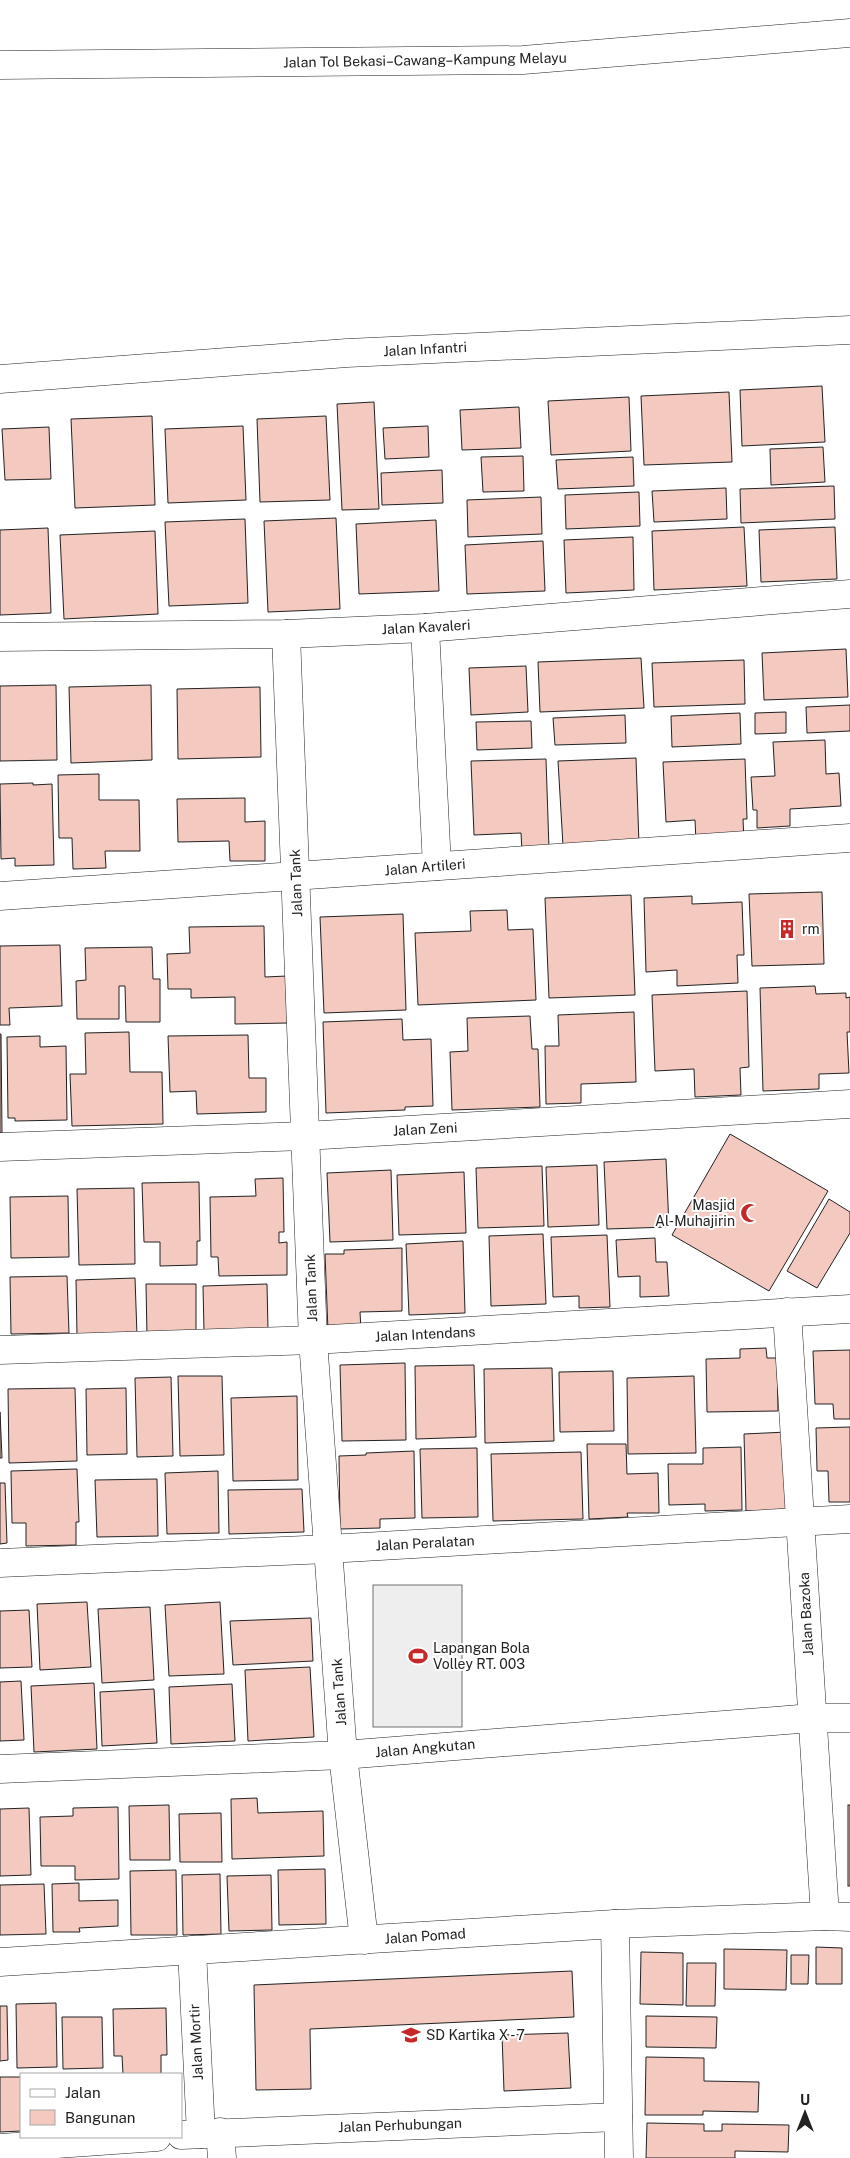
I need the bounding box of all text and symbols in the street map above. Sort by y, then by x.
street label: Jalan Tol Bekasi–Cawang–Kampung Melayu [283,50,567,70]
street label: Jalan Infantri [383,339,467,359]
street label: Jalan Kavaleri [381,617,471,637]
street label: Jalan Tank [287,849,305,917]
street label: Jalan Artileri [384,855,466,879]
building icon: rm [776,918,798,940]
place label: rm [802,921,820,937]
street label: Jalan Zeni [392,1119,458,1139]
place label: Masjid Al-Muhajirin [655,1197,735,1229]
mosque icon: Masjid Al-Muhajirin [739,1202,761,1224]
street label: Jalan Tank [302,1254,320,1322]
street label: Jalan Intendans [374,1323,476,1345]
street label: Jalan Peralatan [375,1532,475,1554]
street label: Jalan Bazoka [796,1572,816,1656]
place label: Lapangan Bola Volley RT. 003 [433,1640,530,1672]
sports icon: Lapangan Bola Volley RT. 003 [407,1645,429,1667]
street label: Jalan Tank [329,1658,349,1726]
street label: Jalan Angkutan [374,1736,476,1760]
street label: Jalan Pomad [384,1925,466,1947]
street label: Jalan Mortir [186,2003,206,2081]
school or university icon: SD Kartika X - 7 [400,2024,422,2046]
place label: SD Kartika X - 7 [426,2027,525,2043]
legend [20,2073,182,2138]
text: Jalan [65,2084,101,2101]
north arrow [780,2088,830,2138]
text: U [800,2092,810,2108]
text: Bangunan [65,2109,136,2126]
street label: Jalan Perhubungan [338,2115,462,2135]

